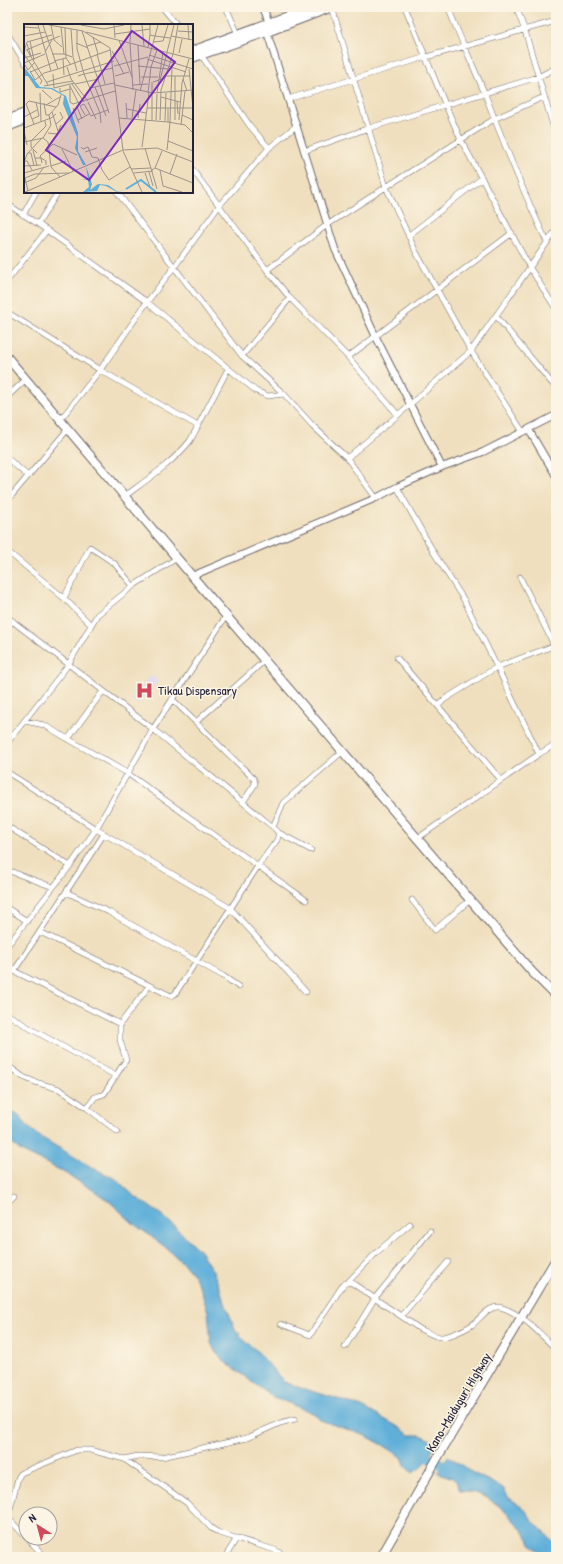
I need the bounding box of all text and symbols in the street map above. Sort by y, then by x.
inset map [24,24,193,193]
hospital icon: Tikau Dispensary [135,680,155,700]
place label: Tikau Dispensary [158,681,237,699]
street label: Kano-Maiduguri Highway [421,1348,495,1455]
north arrow [18,1506,58,1546]
text: N [26,1510,39,1525]

